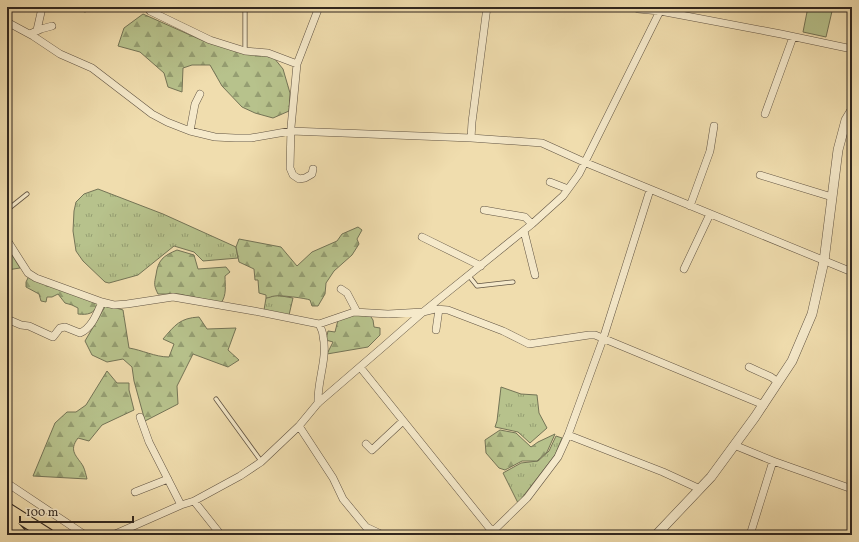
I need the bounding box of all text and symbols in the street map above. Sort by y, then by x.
scale bar [20,498,133,524]
text: 100 m [26,505,59,521]

